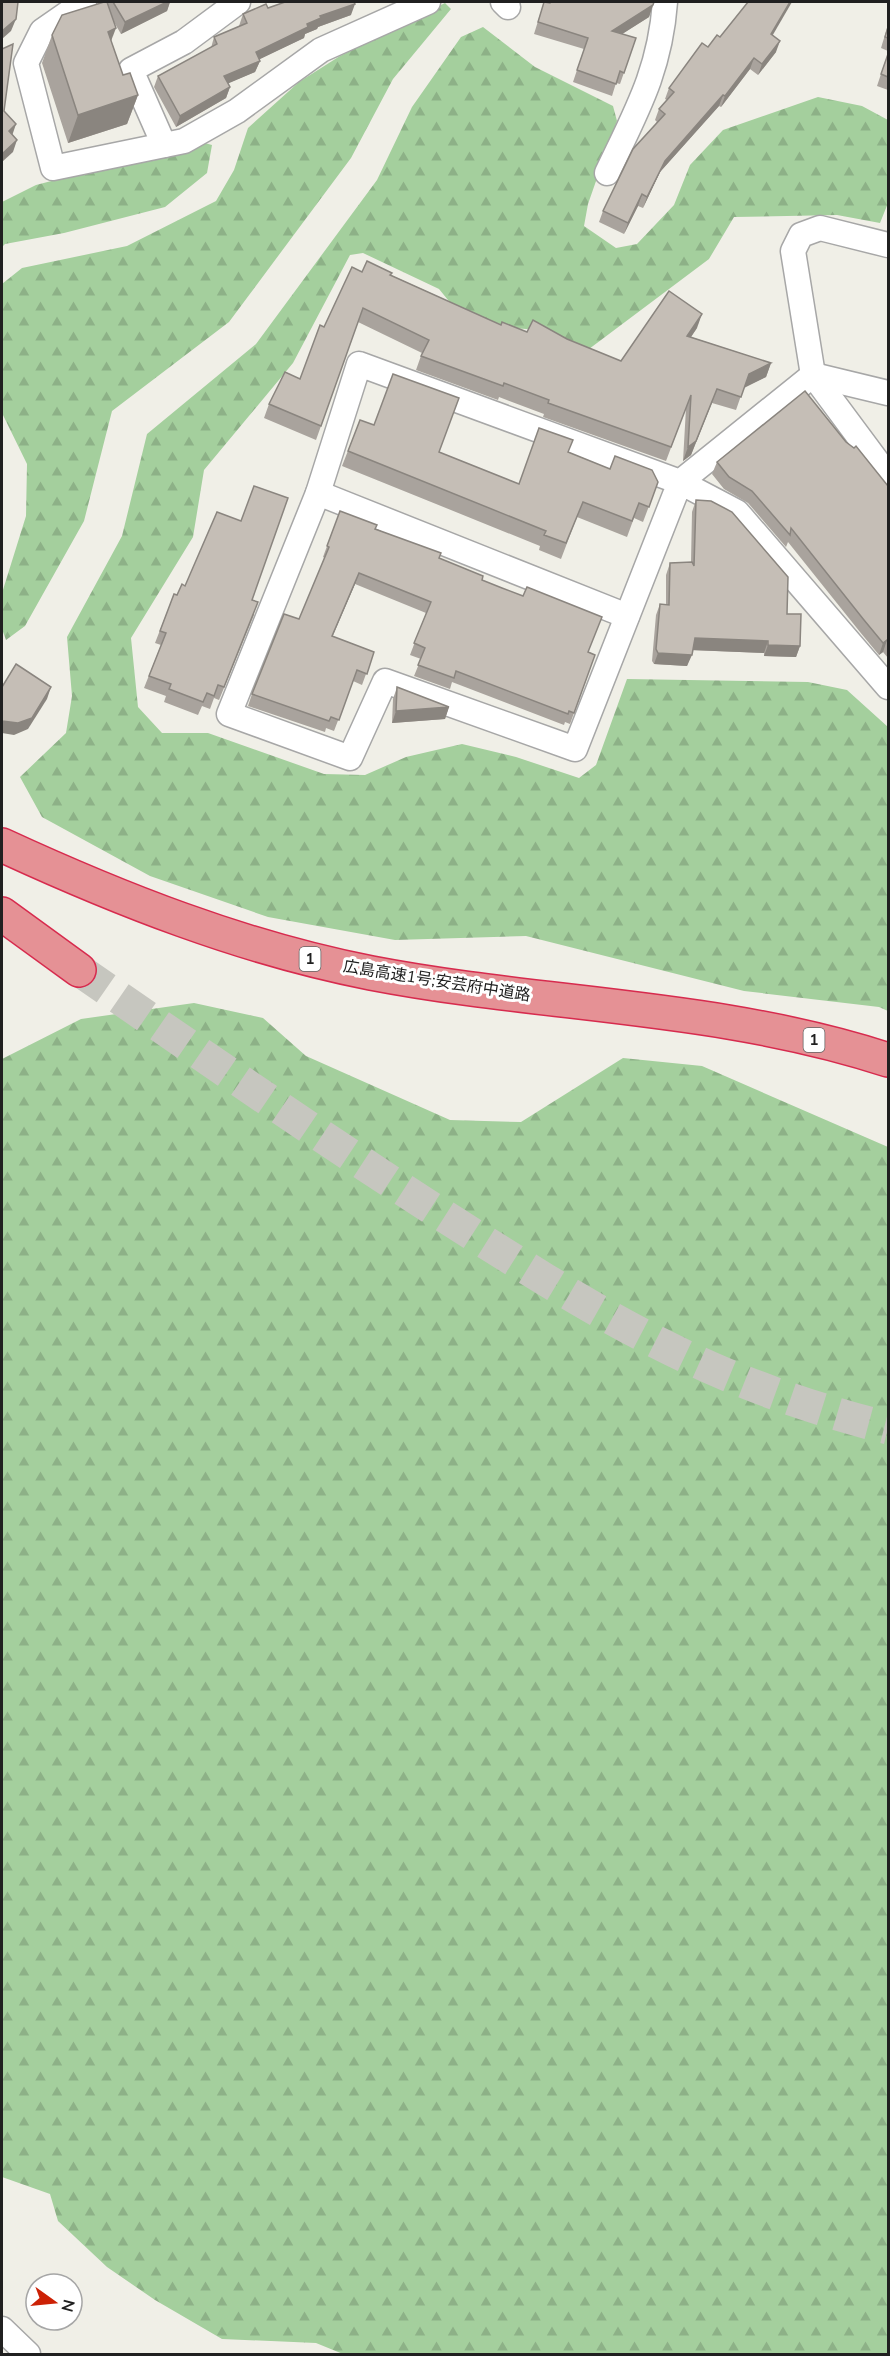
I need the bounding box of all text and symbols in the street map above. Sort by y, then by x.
road number: 1 [300,947,320,971]
street label: 広島高速1号;安芸府中道路 [342,955,532,1007]
road number: 1 [804,1028,824,1052]
north arrow [24,2272,84,2332]
text: N [55,2297,80,2314]

